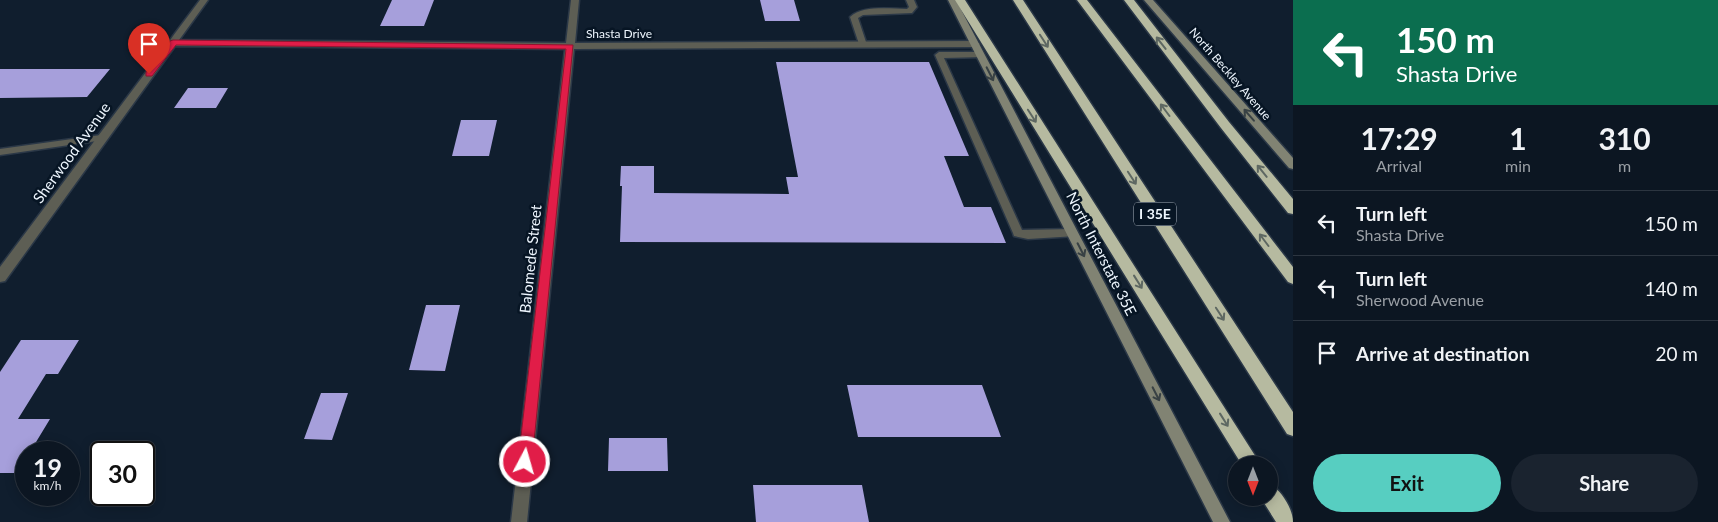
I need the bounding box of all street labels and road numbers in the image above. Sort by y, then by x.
street label: North Beckley Avenue [1186,24,1275,123]
street label: Shasta Drive [586,26,652,41]
street label: Sherwood Avenue [29,99,114,206]
street label: North Interstate 35E [1063,189,1141,318]
road number: I 35E [1134,202,1176,225]
street label: Balomede Street [515,203,545,314]

